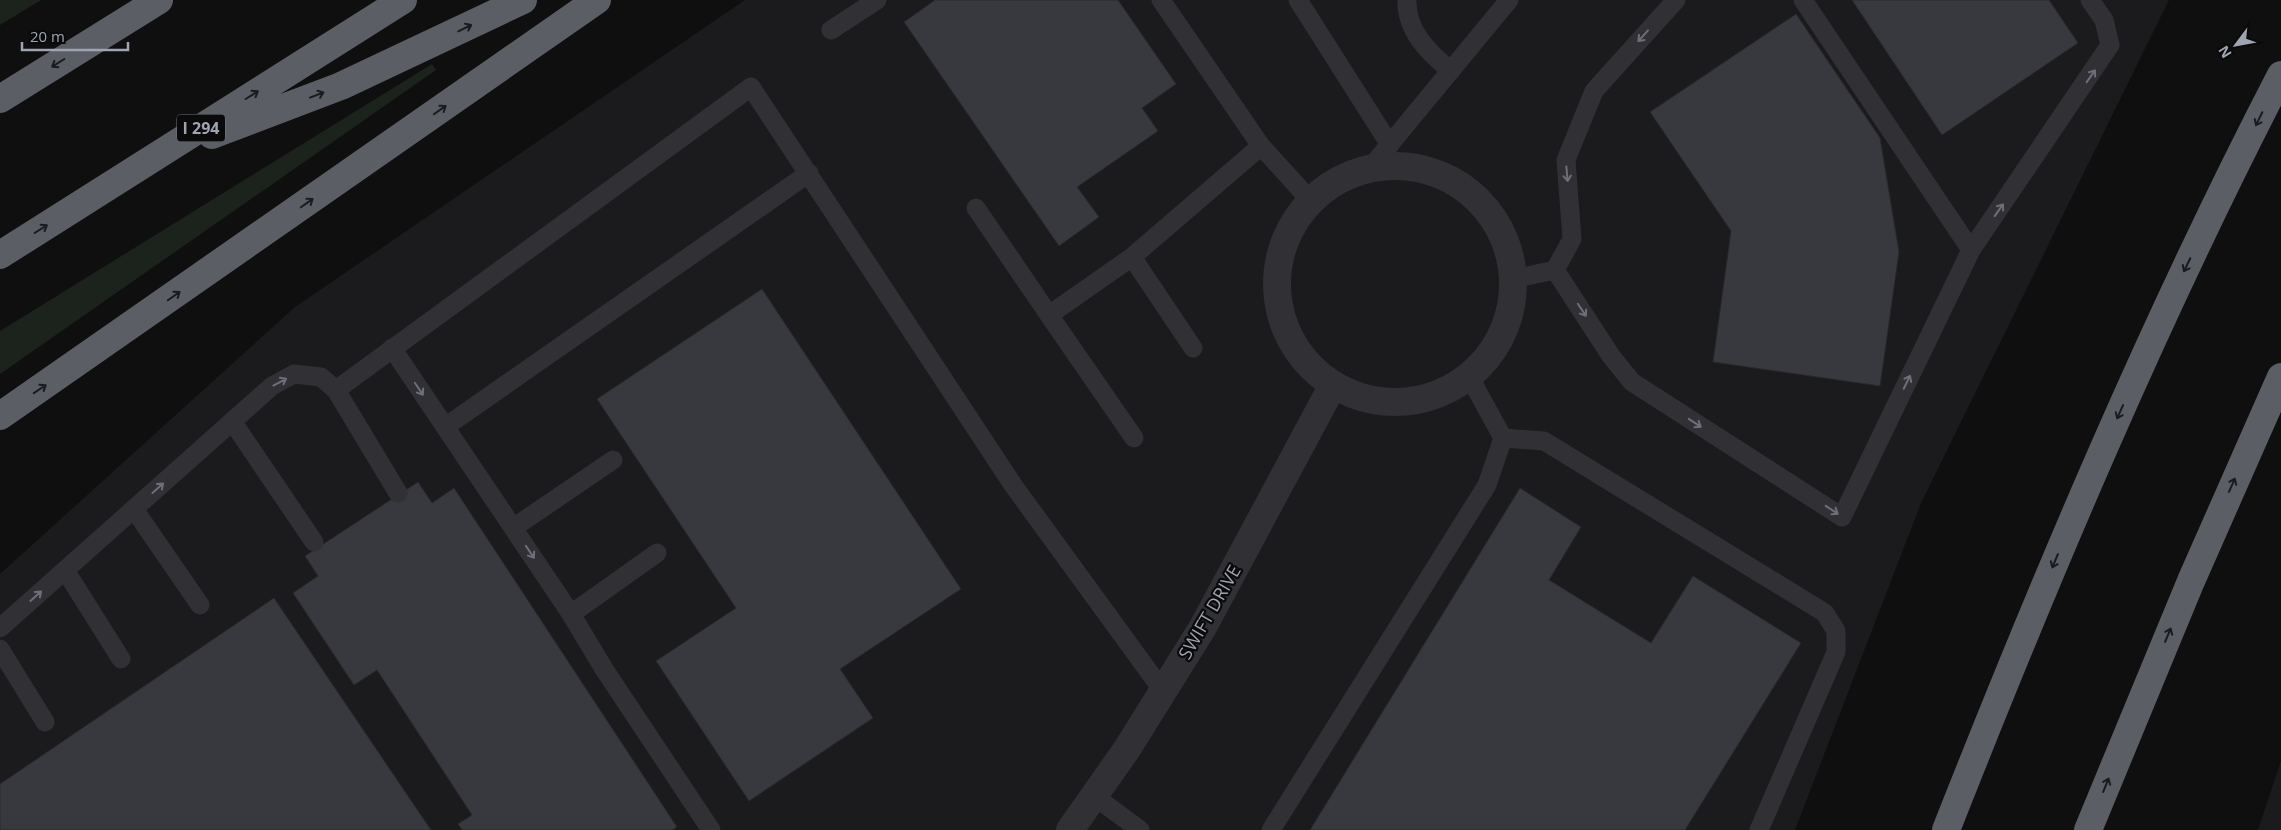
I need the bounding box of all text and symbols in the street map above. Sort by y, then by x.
scale bar [22,20,129,52]
north arrow [2211,20,2261,70]
one-way arrow [457,23,472,32]
text: 20 m [30,26,65,46]
one-way arrow [1637,30,1649,43]
text: N [2213,42,2236,62]
one-way arrow [51,58,65,68]
one-way arrow [2086,69,2096,83]
one-way arrow [245,90,259,100]
one-way arrow [309,90,324,99]
one-way arrow [433,105,447,115]
one-way arrow [2254,111,2264,126]
road number: I 294 [177,115,225,142]
one-way arrow [1562,166,1572,182]
one-way arrow [300,198,314,208]
one-way arrow [1994,203,2004,217]
one-way arrow [34,224,48,234]
one-way arrow [2182,257,2192,272]
one-way arrow [167,291,181,301]
one-way arrow [1577,303,1587,317]
one-way arrow [1903,375,1913,390]
one-way arrow [273,377,288,387]
one-way arrow [414,381,424,395]
one-way arrow [33,384,47,394]
one-way arrow [2115,404,2124,419]
one-way arrow [1687,418,1701,428]
one-way arrow [2228,478,2238,493]
one-way arrow [151,482,164,494]
one-way arrow [1824,505,1838,515]
one-way arrow [525,545,535,559]
one-way arrow [2050,553,2060,568]
street label: SWIFT DRIVE [1172,560,1246,664]
one-way arrow [30,590,43,602]
one-way arrow [2164,628,2174,643]
one-way arrow [2102,778,2112,793]

